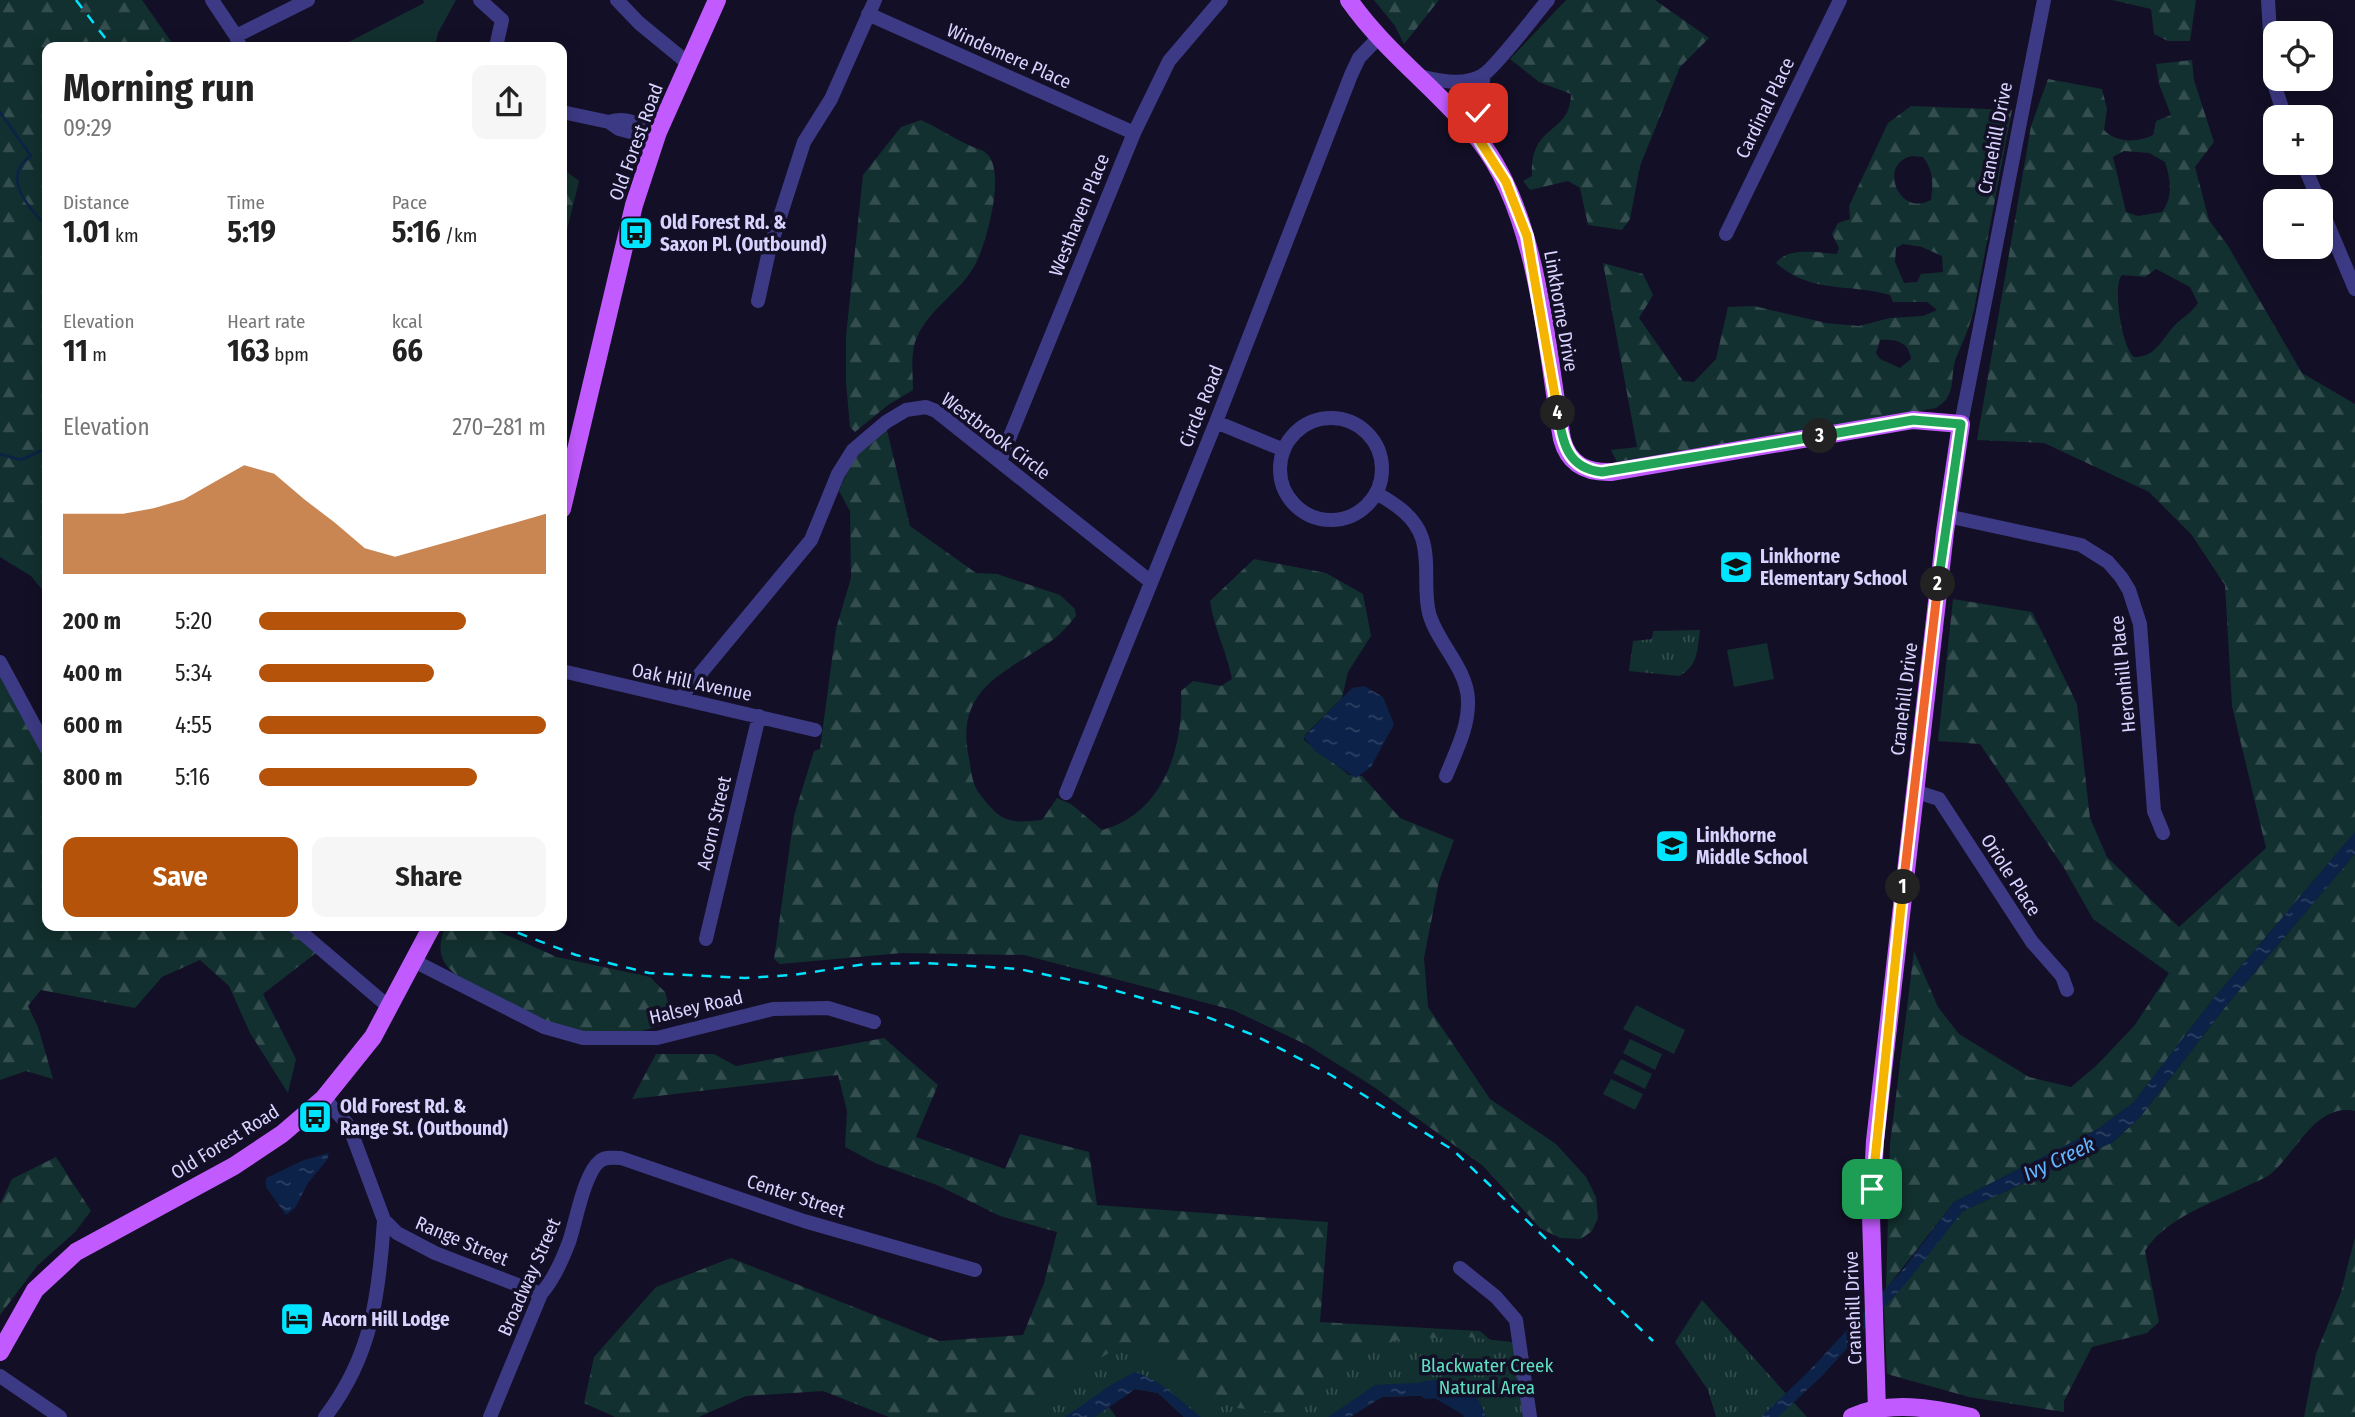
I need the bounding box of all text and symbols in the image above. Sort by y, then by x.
street label: Windemere Place [943,18,1075,94]
map controls [2263,21,2333,259]
button: locate [2263,21,2333,91]
street label: Cardinal Place [1731,54,1799,162]
text: Morning run [63,65,255,111]
button: share [472,65,546,139]
street label: Old Forest Road [604,80,668,204]
street label: Cranehill Drive [1973,80,2017,196]
pin [1448,83,1508,143]
icon: check [1459,94,1497,132]
button: + [2263,105,2333,175]
text: 09:29 [63,114,112,142]
street label: Westhaven Place [1044,150,1114,280]
button: − [2263,189,2333,259]
text: Distance [63,191,130,214]
text: Time [227,191,265,214]
text: Pace [392,191,427,214]
place label: Old Forest Rd. & Saxon Pl. (Outbound) [660,211,827,256]
text: 1.01 [63,214,111,250]
text: 5:19 [227,214,276,250]
text: 5:16 [392,214,441,250]
bus stop icon: Old Forest Rd. & Saxon Pl. (Outbound) [617,214,655,252]
text: km [111,224,139,247]
text: /km [441,224,477,247]
street label: Linkhorne Drive [1539,249,1583,373]
text: Elevation [63,310,135,333]
text: Heart rate [227,310,305,333]
text: kcal [392,310,422,333]
text: 11 [63,333,88,369]
text: 163 [227,333,270,369]
text: 66 [392,333,423,369]
text: m [88,343,107,366]
text: bpm [270,343,309,366]
street label: Circle Road [1174,361,1228,451]
street label: Westbrook Circle [937,388,1055,484]
pin: 4 [1540,396,1576,430]
text: 4 [1553,401,1562,424]
text: Elevation [63,413,150,441]
text: 270–281 m [452,413,546,441]
pin: 3 [1802,418,1838,453]
text: 3 [1815,424,1824,447]
place label: Linkhorne Elementary School [1760,545,1908,590]
school or university icon: Linkhorne Elementary School [1717,548,1755,586]
pin: 2 [1920,566,1955,602]
text: 2 [1933,572,1942,595]
text: 200 m [63,607,121,635]
text: 5:20 [175,607,213,635]
street label: Heronhill Place [2105,614,2141,734]
street label: Cranehill Drive [1886,641,1922,757]
street label: Oak Hill Avenue [630,658,754,706]
text: 400 m [63,659,122,687]
text: 5:34 [175,659,212,687]
text: 600 m [63,711,122,739]
text: 4:55 [175,711,212,739]
text: 800 m [63,763,123,791]
text: 5:16 [175,763,210,791]
street label: Acorn Street [692,773,736,872]
place label: Linkhorne Middle School [1696,824,1808,869]
school or university icon: Linkhorne Middle School [1653,827,1691,865]
street label: Oriole Place [1976,830,2046,920]
button: Save [63,837,298,917]
button: Share [312,837,546,917]
pin: 1 [1885,870,1920,904]
text: 1 [1898,875,1907,898]
street label: Halsey Road [647,985,745,1029]
place label: Old Forest Rd. & Range St. (Outbound) [340,1095,508,1140]
bus stop icon: Old Forest Rd. & Range St. (Outbound) [296,1098,334,1136]
street label: Old Forest Road [167,1100,283,1184]
water label: Ivy Creek [2019,1131,2099,1187]
pin [1842,1159,1902,1219]
street label: Center Street [744,1169,849,1223]
icon: arrive [1853,1170,1891,1208]
street label: Range Street [412,1211,513,1271]
street label: Broadway Street [493,1214,566,1340]
street label: Cranehill Drive [1840,1251,1866,1365]
hotel icon: Acorn Hill Lodge [278,1300,316,1338]
place label: Acorn Hill Lodge [321,1308,450,1331]
park label: Blackwater Creek Natural Area [1421,1354,1553,1399]

